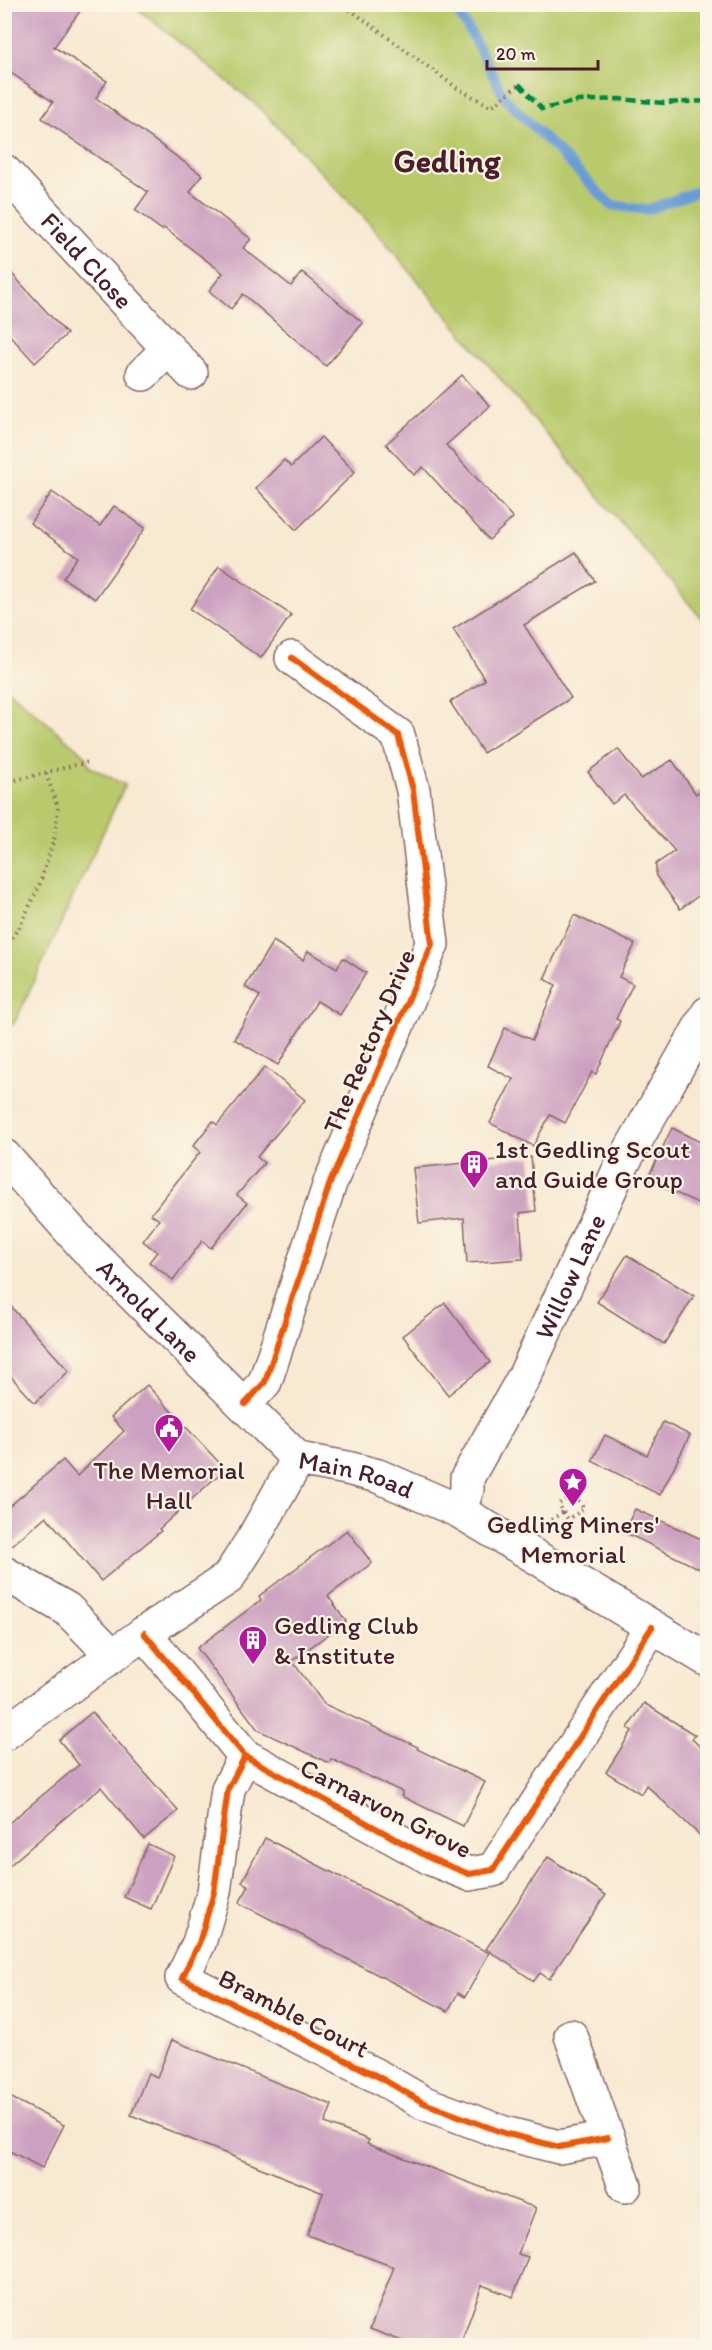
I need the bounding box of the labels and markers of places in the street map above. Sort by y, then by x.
place label: 1st Gedling Scout and Guide Group [495,1133,690,1195]
building icon: 1st Gedling Scout and Guide Group [458,1148,490,1190]
public building icon: The Memorial Hall [153,1412,185,1454]
place label: The Memorial Hall [93,1454,245,1516]
place icon: Gedling Miners' Memorial [557,1466,589,1508]
place label: Gedling Miners' Memorial [487,1508,659,1570]
place label: Gedling Club & Institute [274,1609,419,1671]
building icon: Gedling Club & Institute [237,1624,269,1666]

